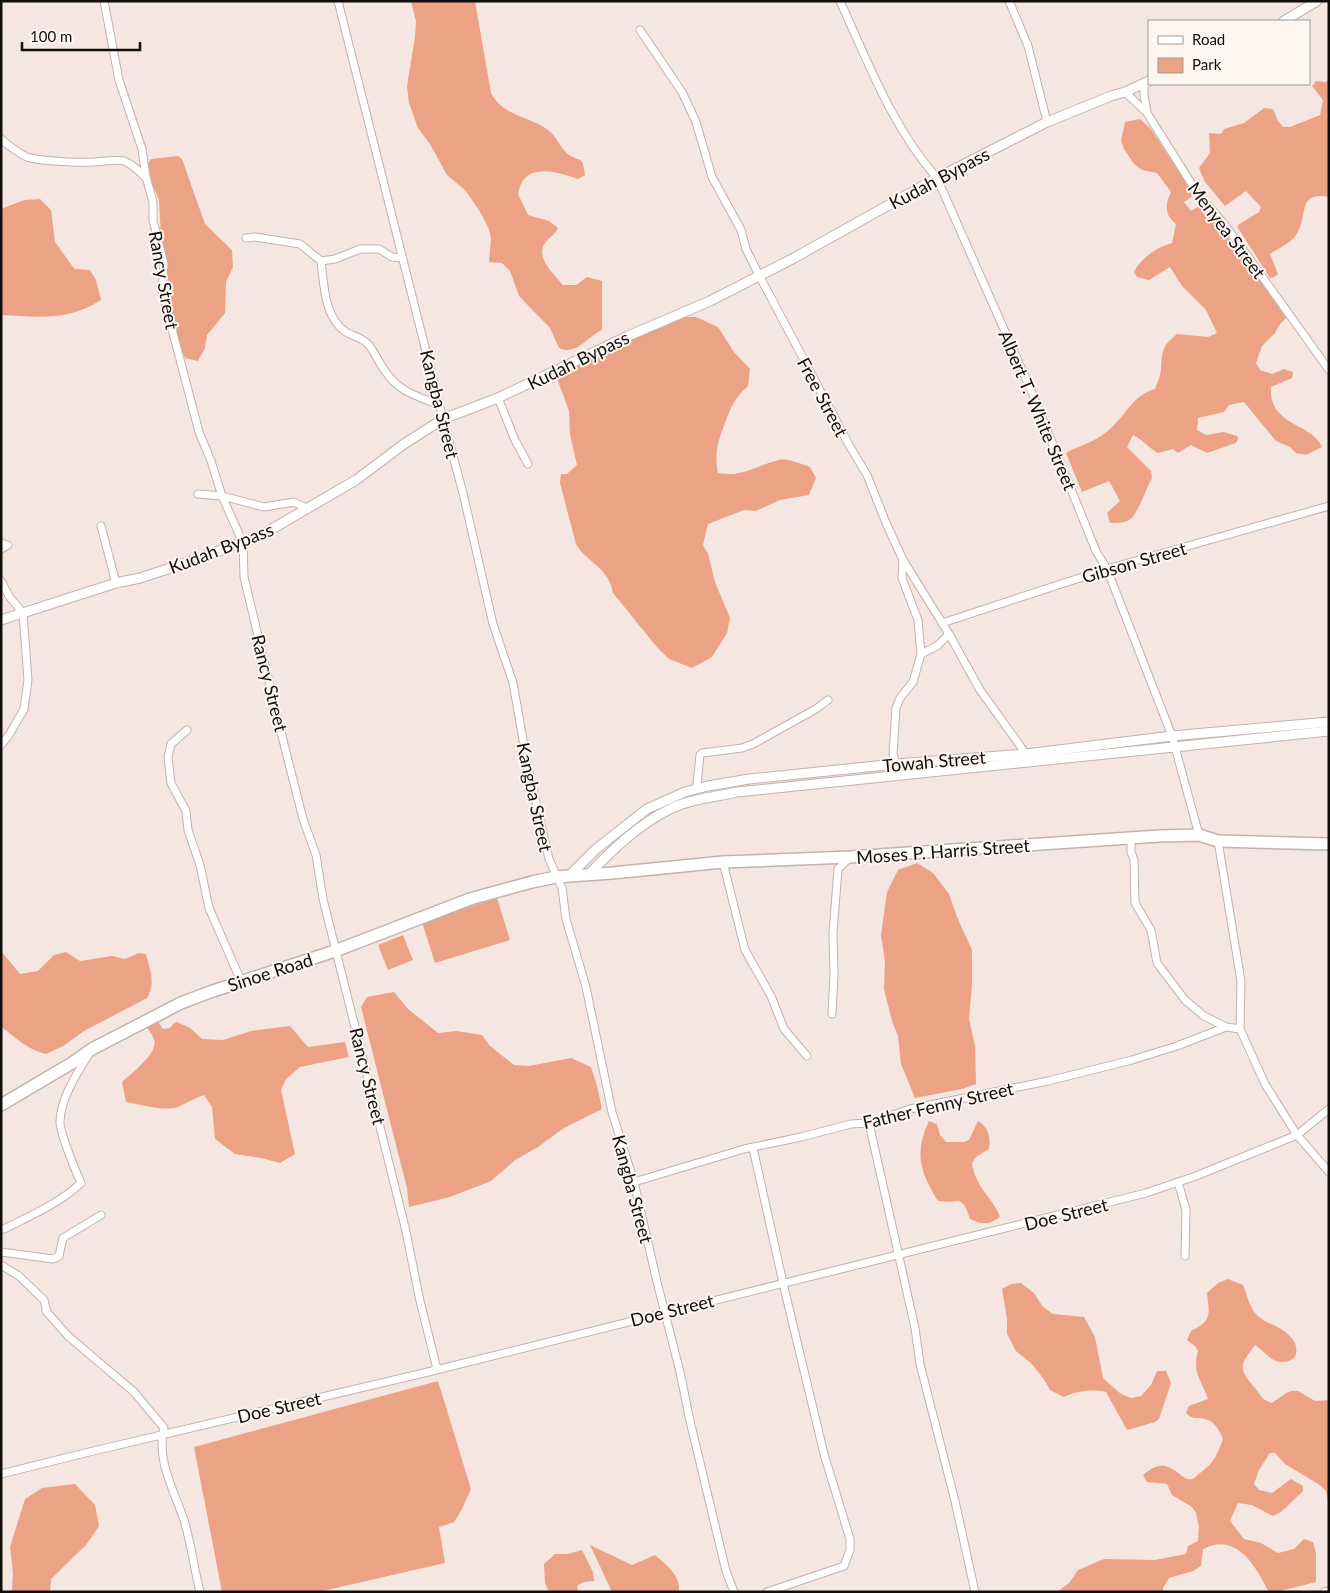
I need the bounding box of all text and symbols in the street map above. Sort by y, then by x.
scale bar [22,20,140,52]
legend [1148,20,1310,85]
text: 100 m [30,27,72,45]
text: Road [1192,30,1225,48]
text: Park [1192,55,1222,73]
street label: Kudah Bypass [885,142,993,214]
street label: Menyea Street [1184,177,1271,283]
street label: Rancy Street [145,229,184,331]
street label: Kudah Bypass [524,326,633,394]
street label: Albert T. White Street [994,327,1082,494]
street label: Kangba Street [416,347,464,461]
street label: Free Street [793,354,853,441]
street label: Kudah Bypass [165,518,277,578]
street label: Gibson Street [1079,536,1189,587]
street label: Rancy Street [247,632,293,734]
street label: Kangba Street [513,740,557,854]
street label: Towah Street [881,745,987,776]
street label: Moses P. Harris Street [856,834,1031,868]
street label: Sinoe Road [225,948,315,996]
street label: Rancy Street [345,1025,391,1127]
street label: Father Fenny Street [860,1077,1016,1133]
street label: Kangba Street [608,1132,658,1246]
street label: Doe Street [1022,1193,1111,1235]
street label: Doe Street [628,1289,717,1331]
street label: Doe Street [235,1387,324,1427]

